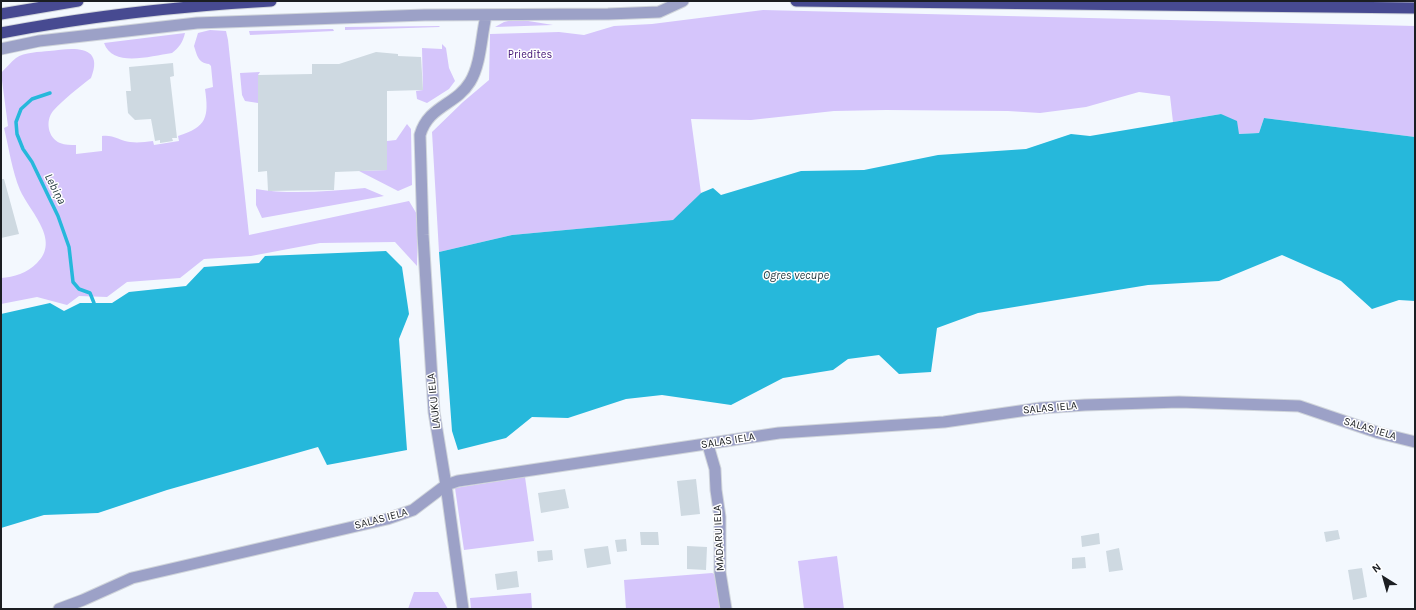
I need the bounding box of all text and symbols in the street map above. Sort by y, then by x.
park label: Priedītes [508,48,552,62]
water label: Lebiņa [41,171,69,207]
water label: Ogres vecupe [763,269,829,283]
street label: LAUKU IELA [425,373,443,429]
street label: SALAS IELA [1022,399,1078,417]
street label: SALAS IELA [1342,415,1398,443]
street label: SALAS IELA [700,430,756,452]
street label: MADARU IELA [711,504,727,572]
street label: SALAS IELA [353,506,409,532]
north arrow [1364,558,1404,598]
text: N [1369,560,1384,576]

